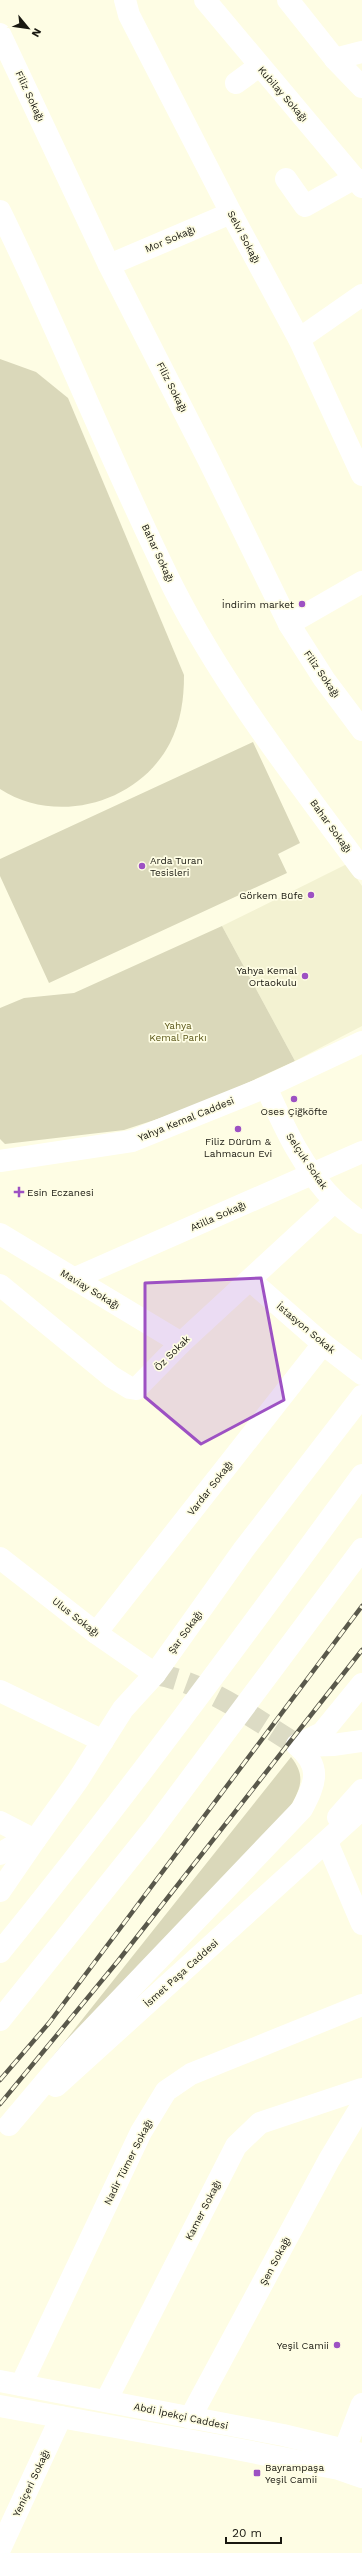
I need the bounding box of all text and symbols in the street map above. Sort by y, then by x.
north arrow [8,8,48,48]
text: N [29,26,44,39]
street label: Kubilay Sokağı [256,64,310,124]
street label: Filiz Sokağı [13,69,47,123]
street label: Selvi Sokağı [226,209,262,265]
street label: Mor Sokağı [143,224,197,254]
street label: Filiz Sokağı [155,360,189,414]
street label: Bahar Sokağı [140,522,176,584]
place label: İndirim market [222,599,295,610]
marker: İndirim market [297,599,307,609]
street label: Filiz Sokağı [302,648,342,700]
street label: Bahar Sokağı [308,797,354,855]
place label: Arda Turan Tesisleri [150,855,203,878]
marker: Arda Turan Tesisleri [137,861,147,871]
place label: Görkem Büfe [239,890,303,901]
marker: Görkem Büfe [306,890,316,900]
place label: Yahya Kemal Ortaokulu [236,965,297,988]
marker: Yahya Kemal Ortaokulu [300,971,310,981]
park label: Yahya Kemal Parkı [149,1020,207,1043]
marker: Oses Çiğköfte [289,1094,299,1104]
street label: Yahya Kemal Caddesi [136,1095,236,1143]
place label: Oses Çiğköfte [261,1106,328,1117]
marker: Filiz Dürüm & Lahmacun Evi [233,1124,243,1134]
street label: Selçuk Sokak [284,1131,330,1191]
place label: Filiz Dürüm & Lahmacun Evi [204,1136,272,1159]
marker: Esin Eczanesi [14,1187,24,1197]
place label: Esin Eczanesi [27,1187,94,1198]
street label: Atilla Sokağı [188,1199,248,1233]
street label: Maviay Sokağı [58,1267,122,1311]
street label: İstasyon Sokak [274,1300,338,1356]
street label: Öz Sokak [152,1333,192,1373]
street label: Vardar Sokağı [185,1458,235,1518]
street label: Ulus Sokağı [50,1595,102,1639]
street label: Şar Sokağı [166,1608,204,1656]
street label: İsmet Paşa Caddesi [142,1937,220,2009]
street label: Nadir Tümer Sokağı [102,2117,154,2207]
street label: Kamer Sokağı [183,2178,223,2242]
street label: Şen Sokağı [258,2235,292,2287]
place label: Yeşil Camii [277,2340,329,2351]
marker: Yeşil Camii [332,2340,342,2350]
street label: Abdi İpekçi Caddesi [133,2401,229,2431]
street label: Yeniçeri Sokağı [11,2448,51,2518]
place label: Bayrampaşa Yeşil Camii [265,2462,324,2485]
marker: Bayrampaşa Yeşil Camii [252,2468,262,2478]
scale bar [226,2519,281,2545]
text: 20 m [232,2526,262,2540]

